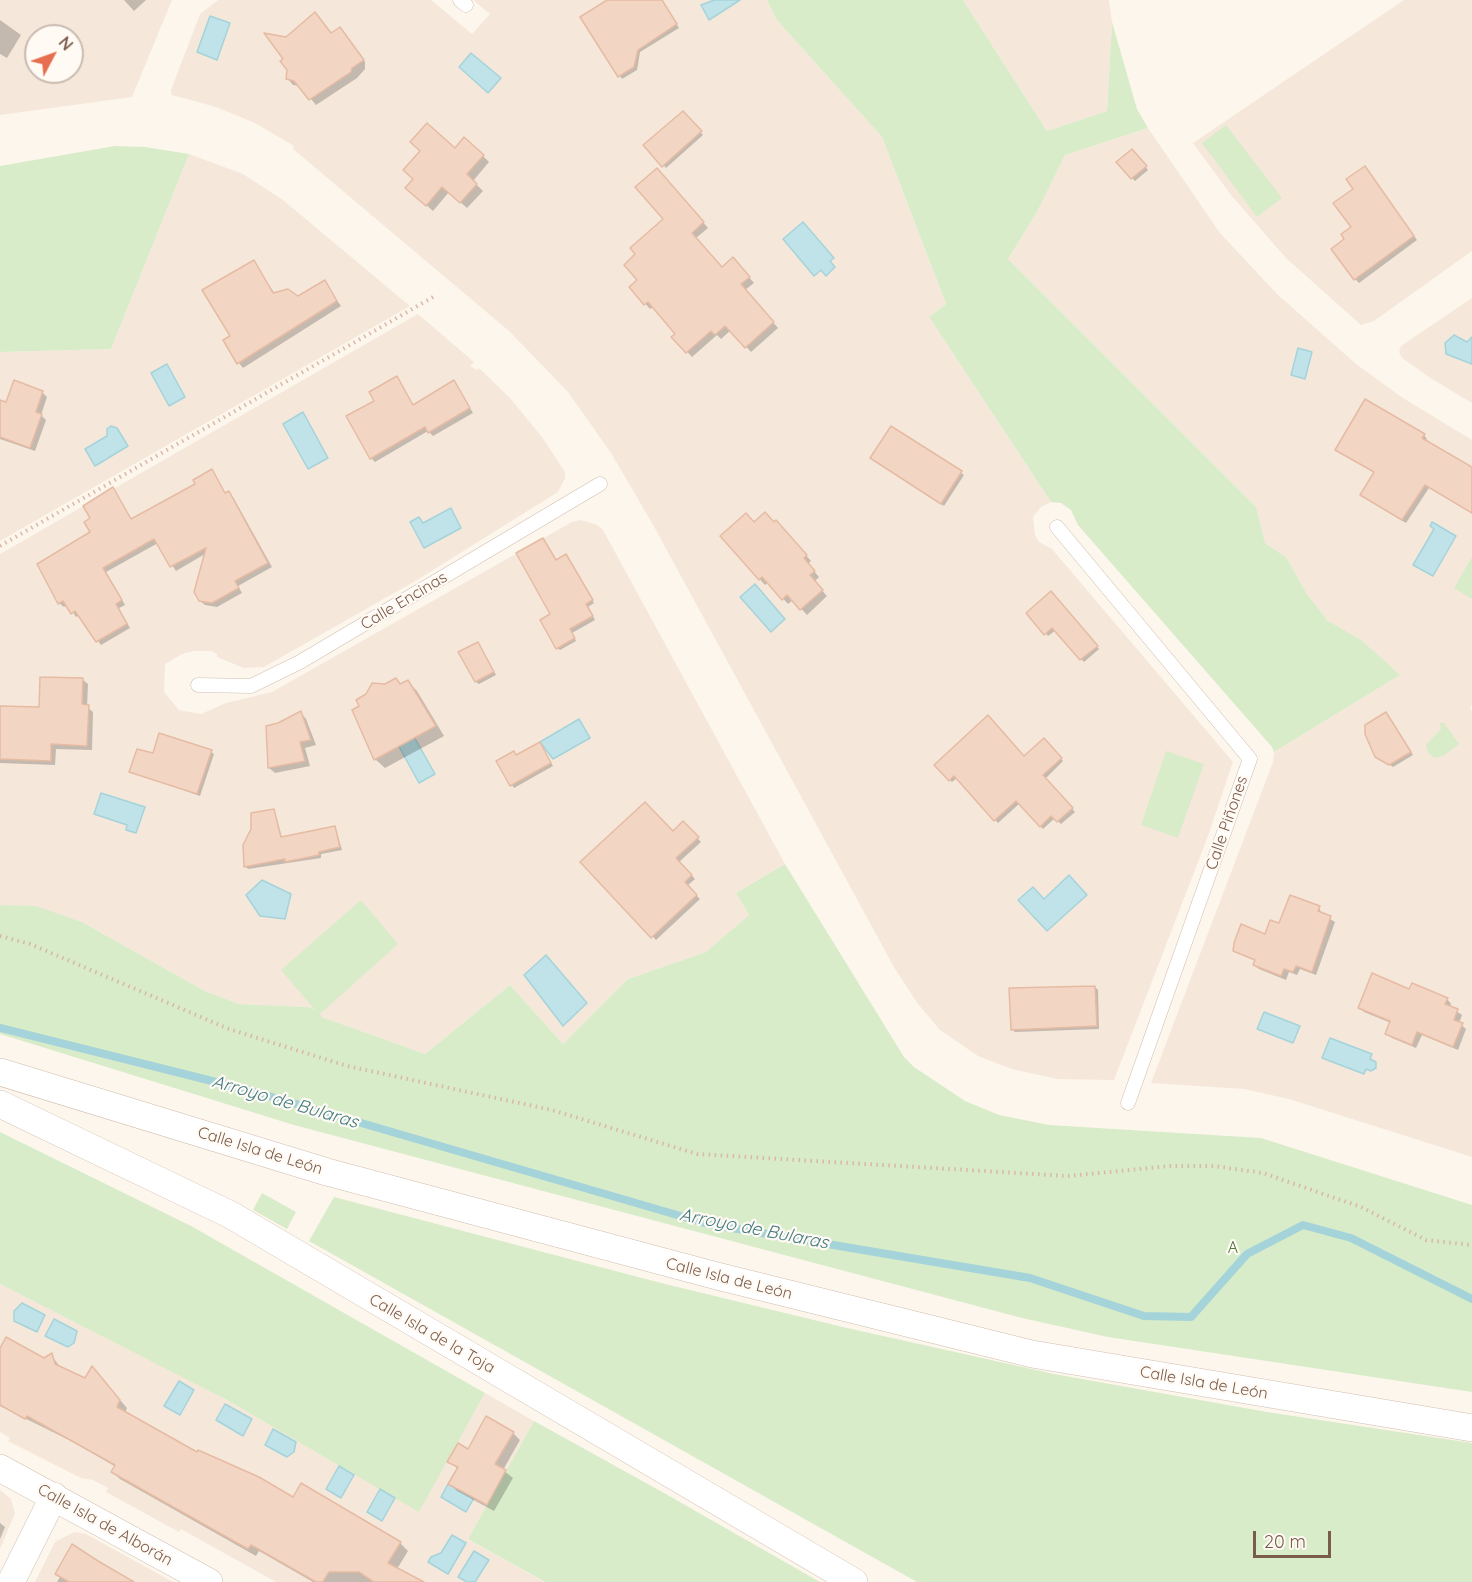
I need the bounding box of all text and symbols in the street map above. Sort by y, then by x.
north arrow [24,24,84,84]
text: N [55,32,77,54]
street label: Calle Encinas [357,568,451,634]
street label: Calle Piñones [1202,773,1252,873]
water label: Arroyo de Bularas [209,1071,361,1133]
street label: Calle Isla de León [195,1123,325,1179]
water label: Arroyo de Bularas [678,1204,830,1254]
park label: A [1228,1238,1238,1258]
street label: Calle Isla de León [664,1254,794,1304]
street label: Calle Isla de la Toja [366,1290,498,1378]
street label: Calle Isla de León [1139,1362,1269,1404]
street label: Calle Isla de Alborán [34,1480,176,1570]
scale bar [1256,1519,1334,1557]
text: 20 m [1264,1530,1306,1553]

